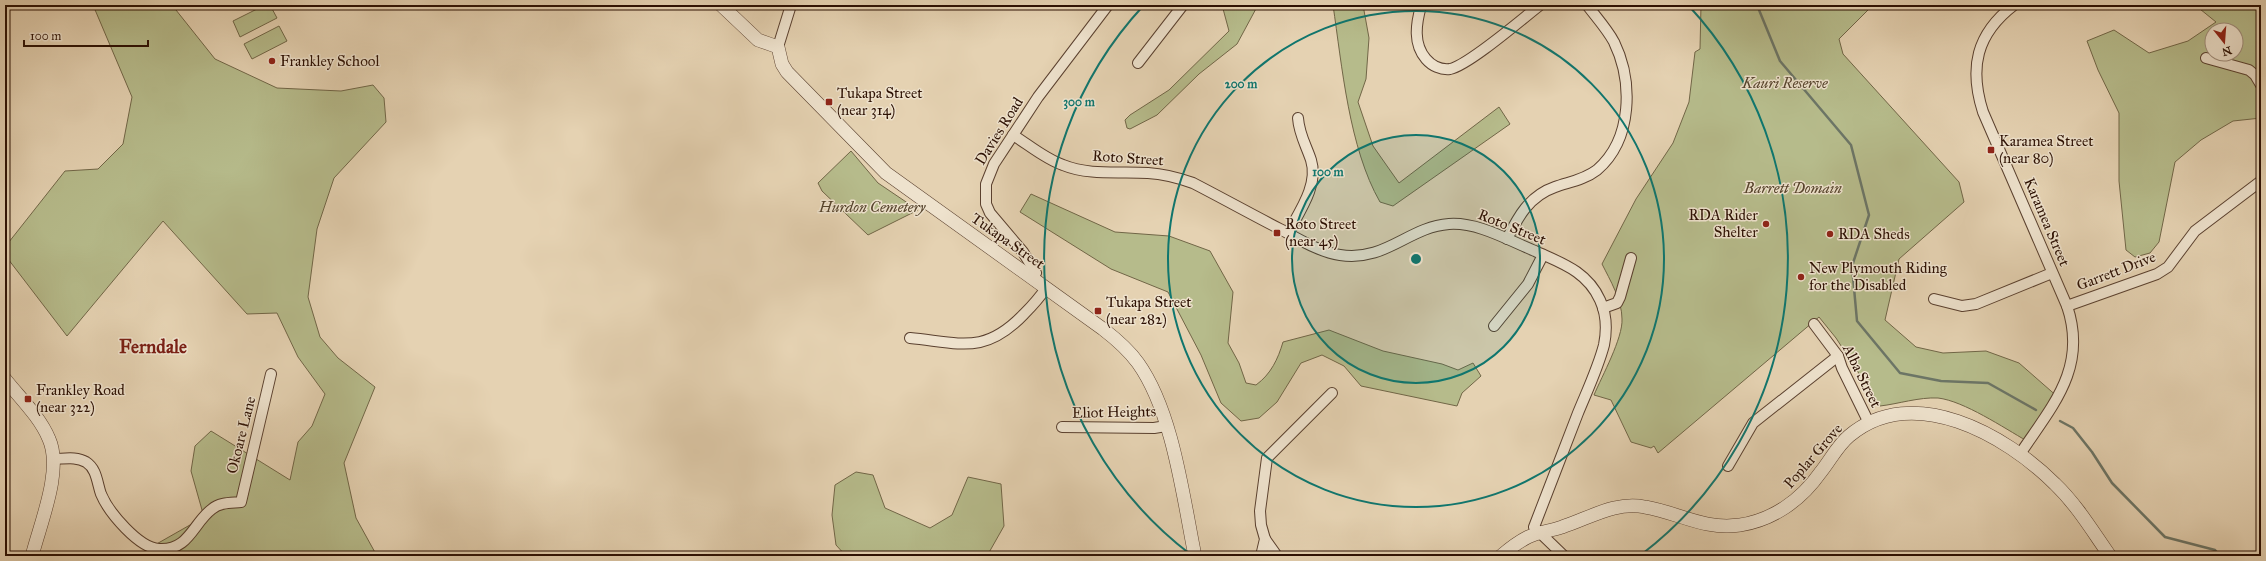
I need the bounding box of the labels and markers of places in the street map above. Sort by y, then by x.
place label: Frankley School [280,52,380,70]
marker: Frankley School [267,56,277,66]
place label: Tukapa Street (near 314) [837,84,923,120]
marker: Tukapa Street (near 314) [824,97,834,107]
place label: Karamea Street (near 80) [1999,132,2094,168]
marker: Karamea Street (near 80) [1986,145,1996,155]
place label: RDA Rider Shelter [1689,206,1758,241]
place label: Roto Street (near 45) [1285,215,1357,251]
marker: RDA Rider Shelter [1761,219,1771,229]
place label: RDA Sheds [1838,225,1910,243]
marker: Roto Street (near 45) [1272,228,1282,238]
marker: RDA Sheds [1825,229,1835,239]
centre of rings [1409,252,1423,266]
place label: New Plymouth Riding for the Disabled [1809,259,1948,294]
marker: New Plymouth Riding for the Disabled [1796,272,1806,282]
place label: Tukapa Street (near 282) [1106,293,1192,329]
marker: Tukapa Street (near 282) [1093,306,1103,316]
place label: Frankley Road (near 322) [36,381,125,417]
marker: Frankley Road (near 322) [23,394,33,404]

